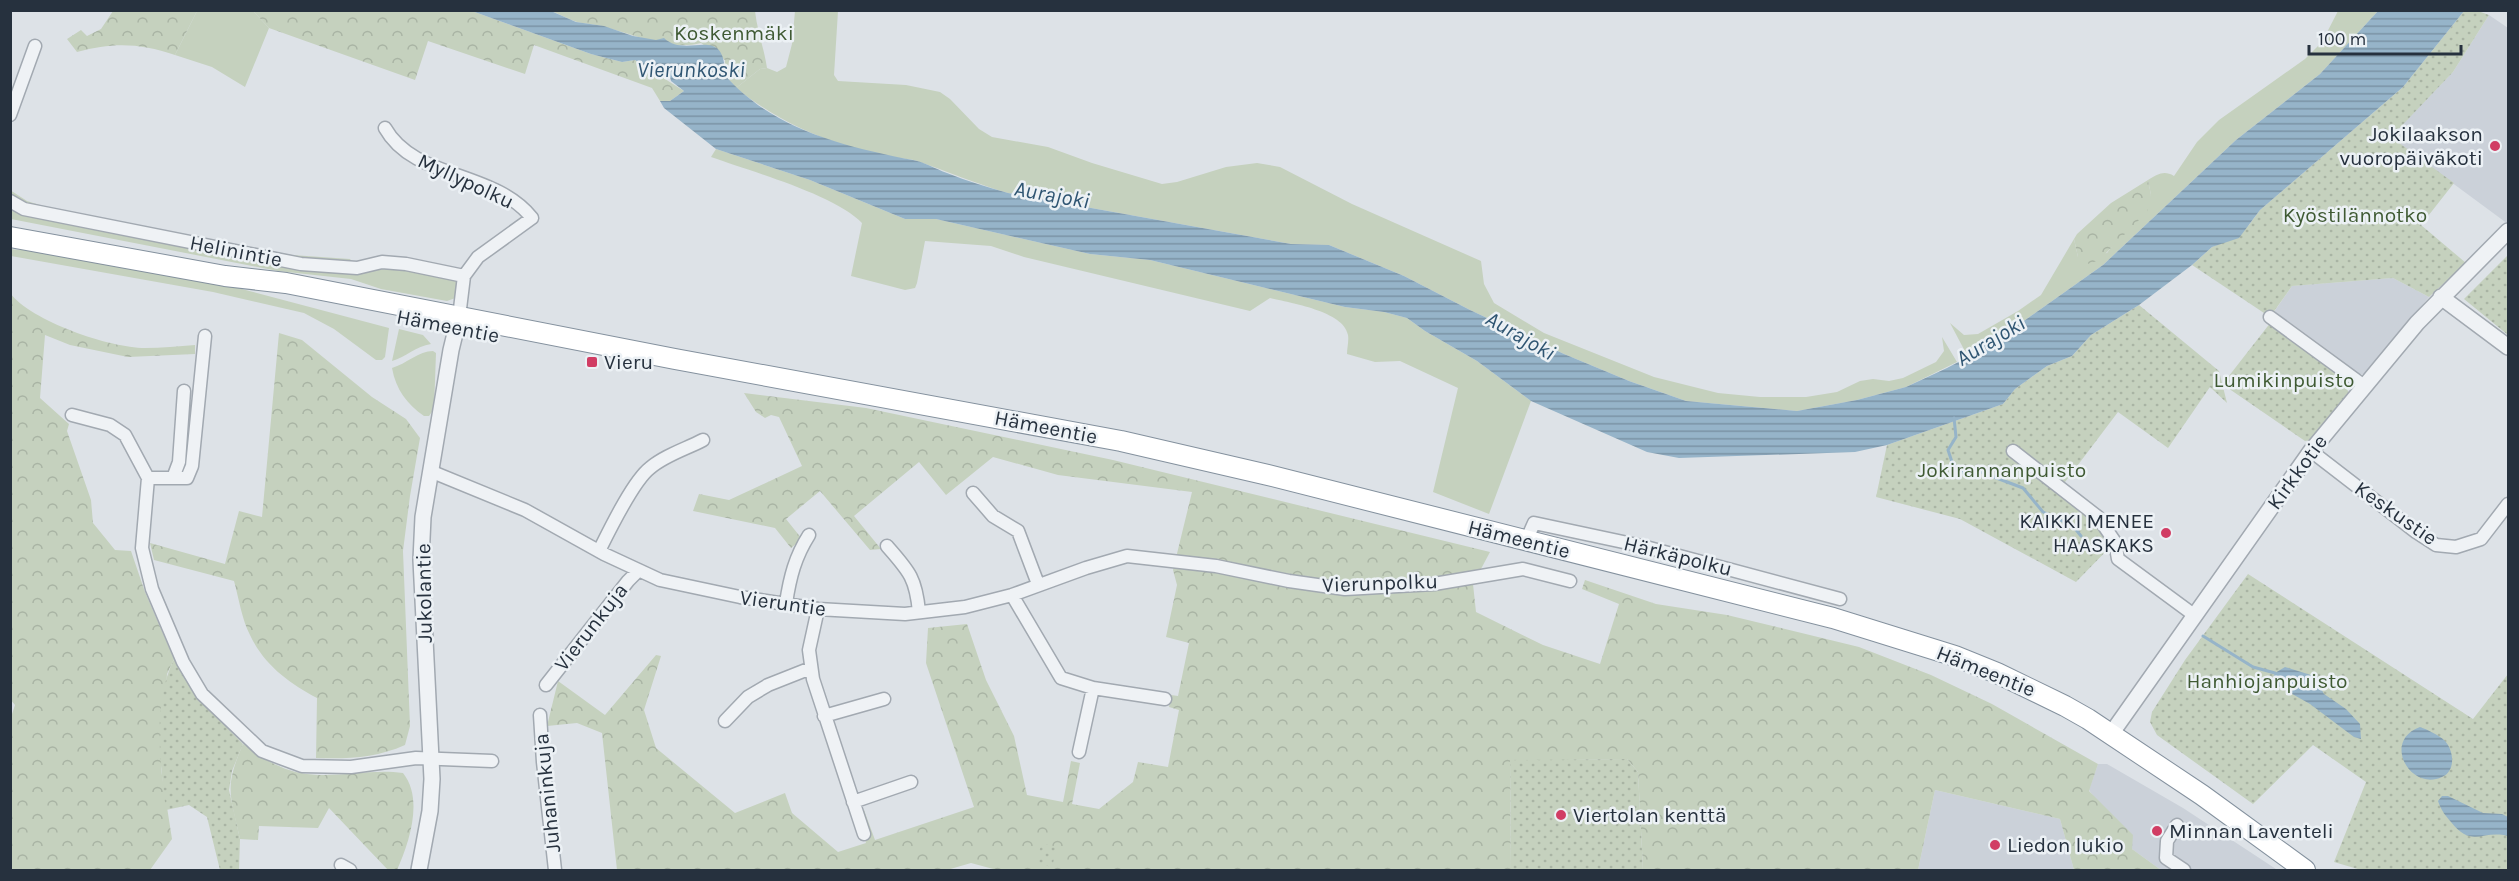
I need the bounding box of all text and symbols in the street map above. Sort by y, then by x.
scale bar [2309,18,2460,56]
park label: Koskenmäki [674,21,794,45]
text: 100 m [2318,28,2366,50]
water label: Vierunkoski [637,57,745,83]
place label: Jokilaakson vuoropäiväkoti [2340,122,2483,170]
marker: Jokilaakson vuoropäiväkoti [2488,139,2502,153]
street label: Myllypolku [414,148,518,214]
water label: Aurajoki [1012,176,1092,214]
park label: Kyöstilännotko [2283,203,2427,227]
street label: Helinintie [188,230,284,272]
street label: Hämeentie [394,304,502,348]
water label: Aurajoki [1481,306,1560,366]
water label: Aurajoki [1951,310,2030,372]
place label: Vieru [604,350,653,374]
marker: Vieru [585,355,599,369]
park label: Lumikinpuisto [2214,368,2354,392]
street label: Hämeentie [992,405,1100,449]
street label: Kirkkotie [2262,430,2332,514]
park label: Jokirannanpuisto [1918,458,2086,482]
street label: Keskustie [2350,476,2442,550]
place label: KAIKKI MENEE HAASKAKS [2019,509,2154,557]
street label: Hämeentie [1465,515,1573,563]
marker: KAIKKI MENEE HAASKAKS [2159,526,2173,540]
street label: Härkäpolku [1621,531,1735,581]
street label: Jukolantie [411,543,437,643]
street label: Vierunpolku [1322,569,1438,597]
street label: Vierunkuja [549,578,633,676]
street label: Vieruntie [738,585,828,621]
street label: Hämeentie [1933,640,2039,702]
park label: Hanhiojanpuisto [2186,669,2348,693]
street label: Juhaninkuja [529,732,565,854]
place label: Viertolan kenttä [1573,803,1727,827]
marker: Viertolan kenttä [1554,808,1568,822]
place label: Minnan Laventeli [2169,819,2334,843]
marker: Minnan Laventeli [2150,824,2164,838]
place label: Liedon lukio [2007,833,2124,857]
marker: Liedon lukio [1988,838,2002,852]

